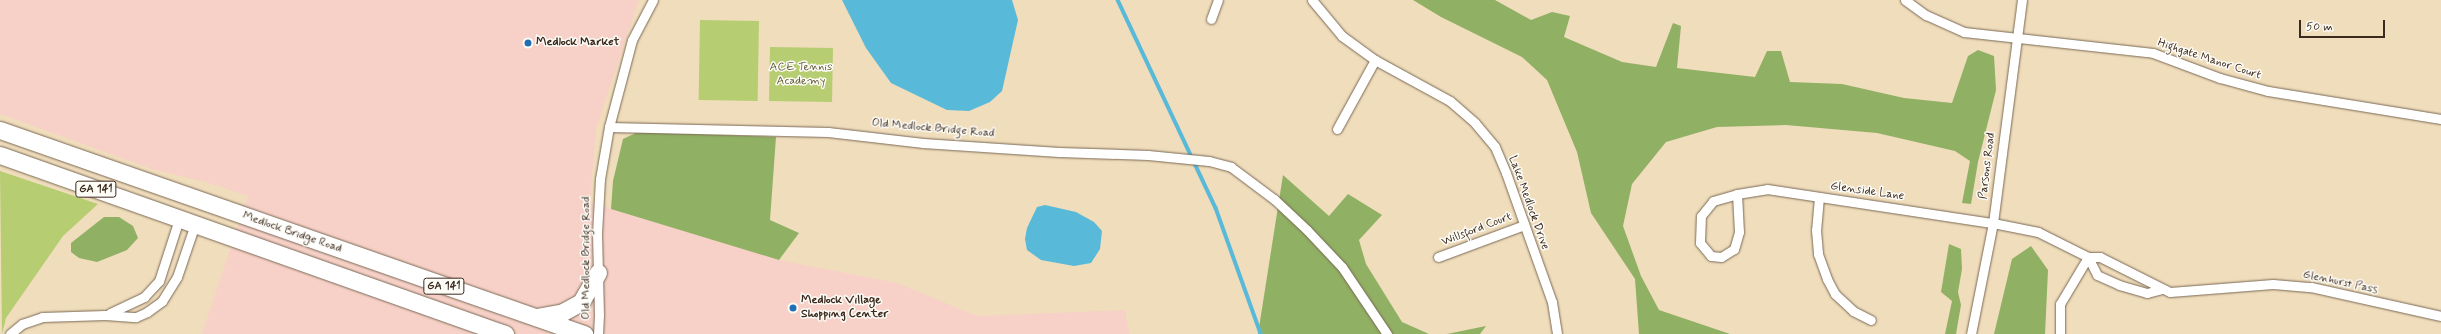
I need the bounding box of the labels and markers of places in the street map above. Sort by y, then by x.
place label: Medlock Market [536,36,620,50]
marker: Medlock Market [523,38,533,48]
place label: Medlock Village Shopping Center [801,294,886,322]
marker: Medlock Village Shopping Center [788,303,798,313]

